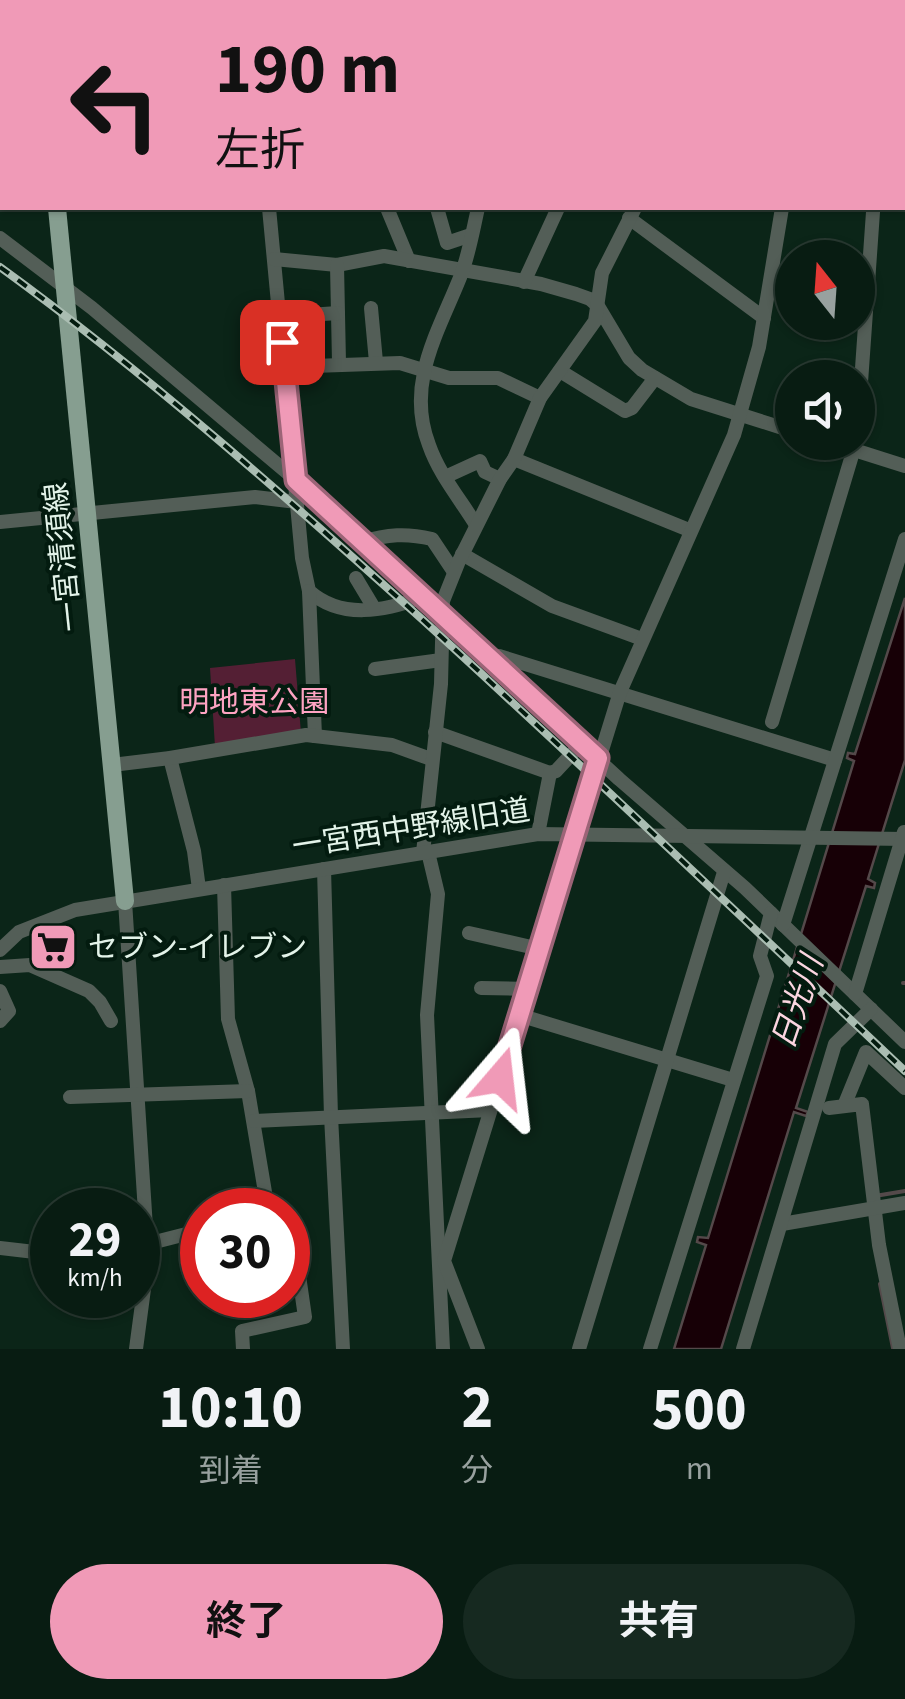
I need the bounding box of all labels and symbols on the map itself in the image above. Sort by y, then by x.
north arrow [775,240,875,340]
pin [240,300,325,385]
street label: 一宮清須線 [34,480,93,634]
park label: 明地東公園 [179,681,329,724]
street label: 一宮西中野線旧道 [289,788,533,869]
supermarket icon: セブン-イレブン [27,921,79,973]
place label: セブン-イレブン [88,926,307,969]
water label: 日光川 [761,947,836,1055]
position arrow [448,1026,552,1130]
speed limit sign: 30 [180,1188,310,1318]

